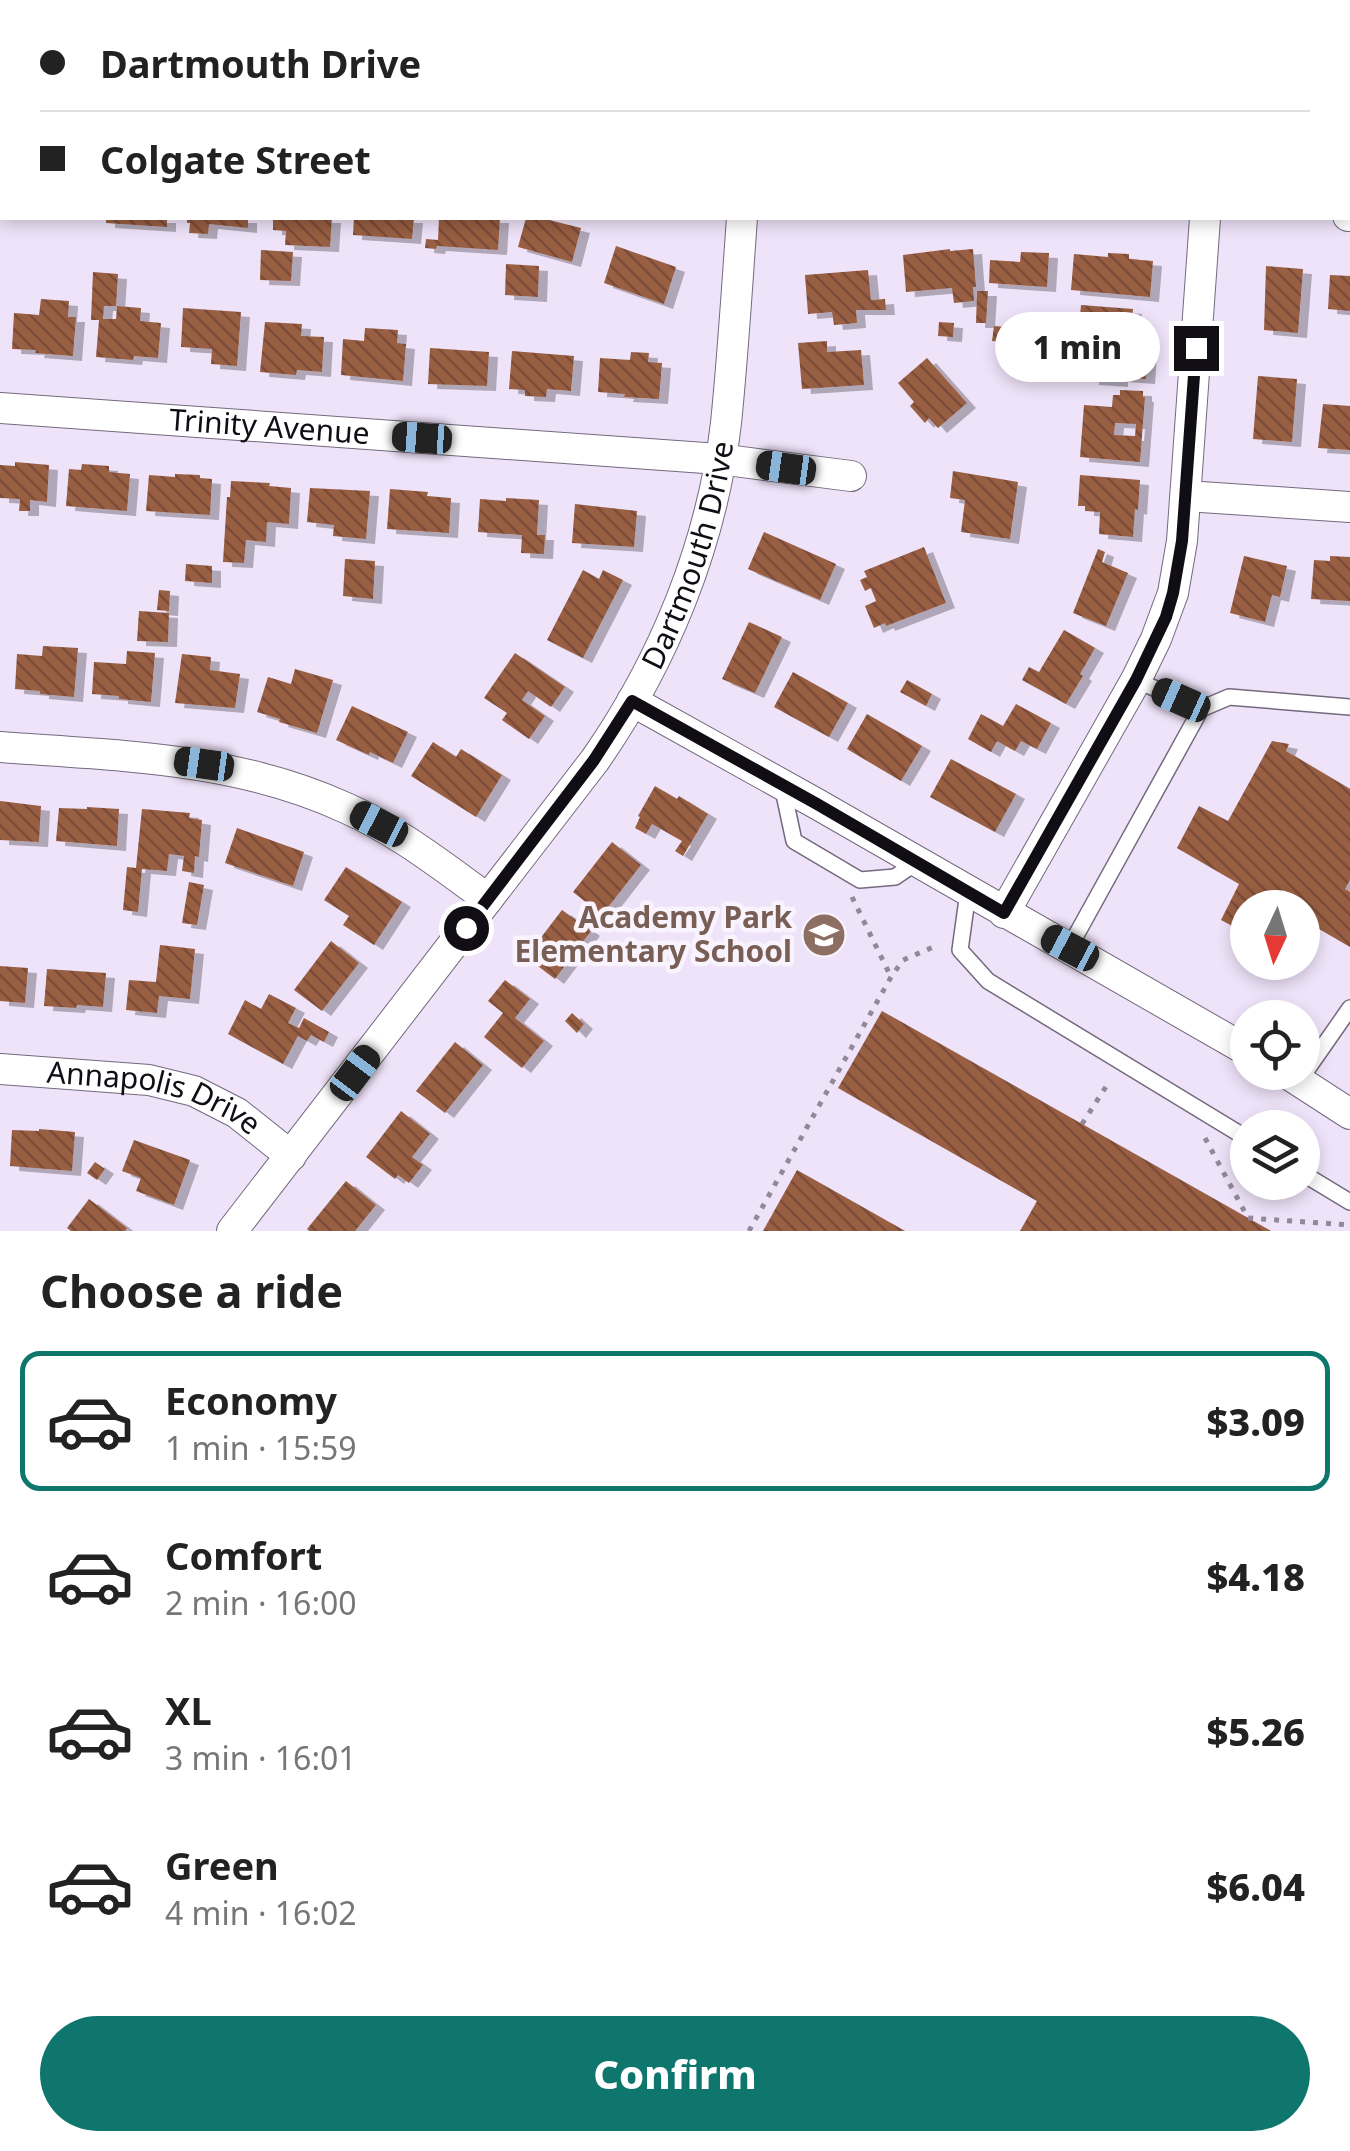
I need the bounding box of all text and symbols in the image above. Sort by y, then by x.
text: Dartmouth Drive [100,37,421,89]
text: Colgate Street [100,133,371,185]
callout: 1 min [996,313,1161,383]
text: 1 min [1033,325,1122,368]
route end [1174,326,1219,371]
street label: Trinity Avenue [168,398,371,453]
car [391,421,453,455]
street label: Dartmouth Drive [631,438,742,676]
car [754,449,818,487]
car [1147,674,1215,726]
car [172,745,236,783]
car [345,797,413,851]
north arrow [1230,890,1320,980]
map controls [1230,890,1320,1200]
place label: Academy Park Elementary School [514,896,792,971]
route start [444,906,489,951]
school or university icon: Academy Park Elementary School [801,912,847,958]
car [1036,921,1104,975]
button: locate [1230,1000,1320,1090]
car [325,1040,385,1106]
street label: Annapolis Drive [46,1051,270,1143]
button: layers [1230,1110,1320,1200]
text: Choose a ride [40,1260,343,1321]
text: Economy [165,1374,337,1426]
icon: car [45,1376,135,1466]
text: $3.09 [1206,1395,1305,1447]
text: 1 min · 15:59 [165,1426,357,1469]
text: Comfort [165,1529,322,1581]
icon: car [45,1531,135,1621]
text: $4.18 [1206,1550,1305,1602]
text: 2 min · 16:00 [165,1581,357,1624]
text: XL [165,1684,212,1736]
icon: car [45,1686,135,1776]
text: $5.26 [1206,1705,1305,1757]
text: 3 min · 16:01 [165,1736,357,1779]
text: Green [165,1839,279,1891]
icon: car [45,1841,135,1931]
text: $6.04 [1206,1860,1305,1912]
text: 4 min · 16:02 [165,1891,357,1934]
button: Confirm [40,2016,1310,2131]

